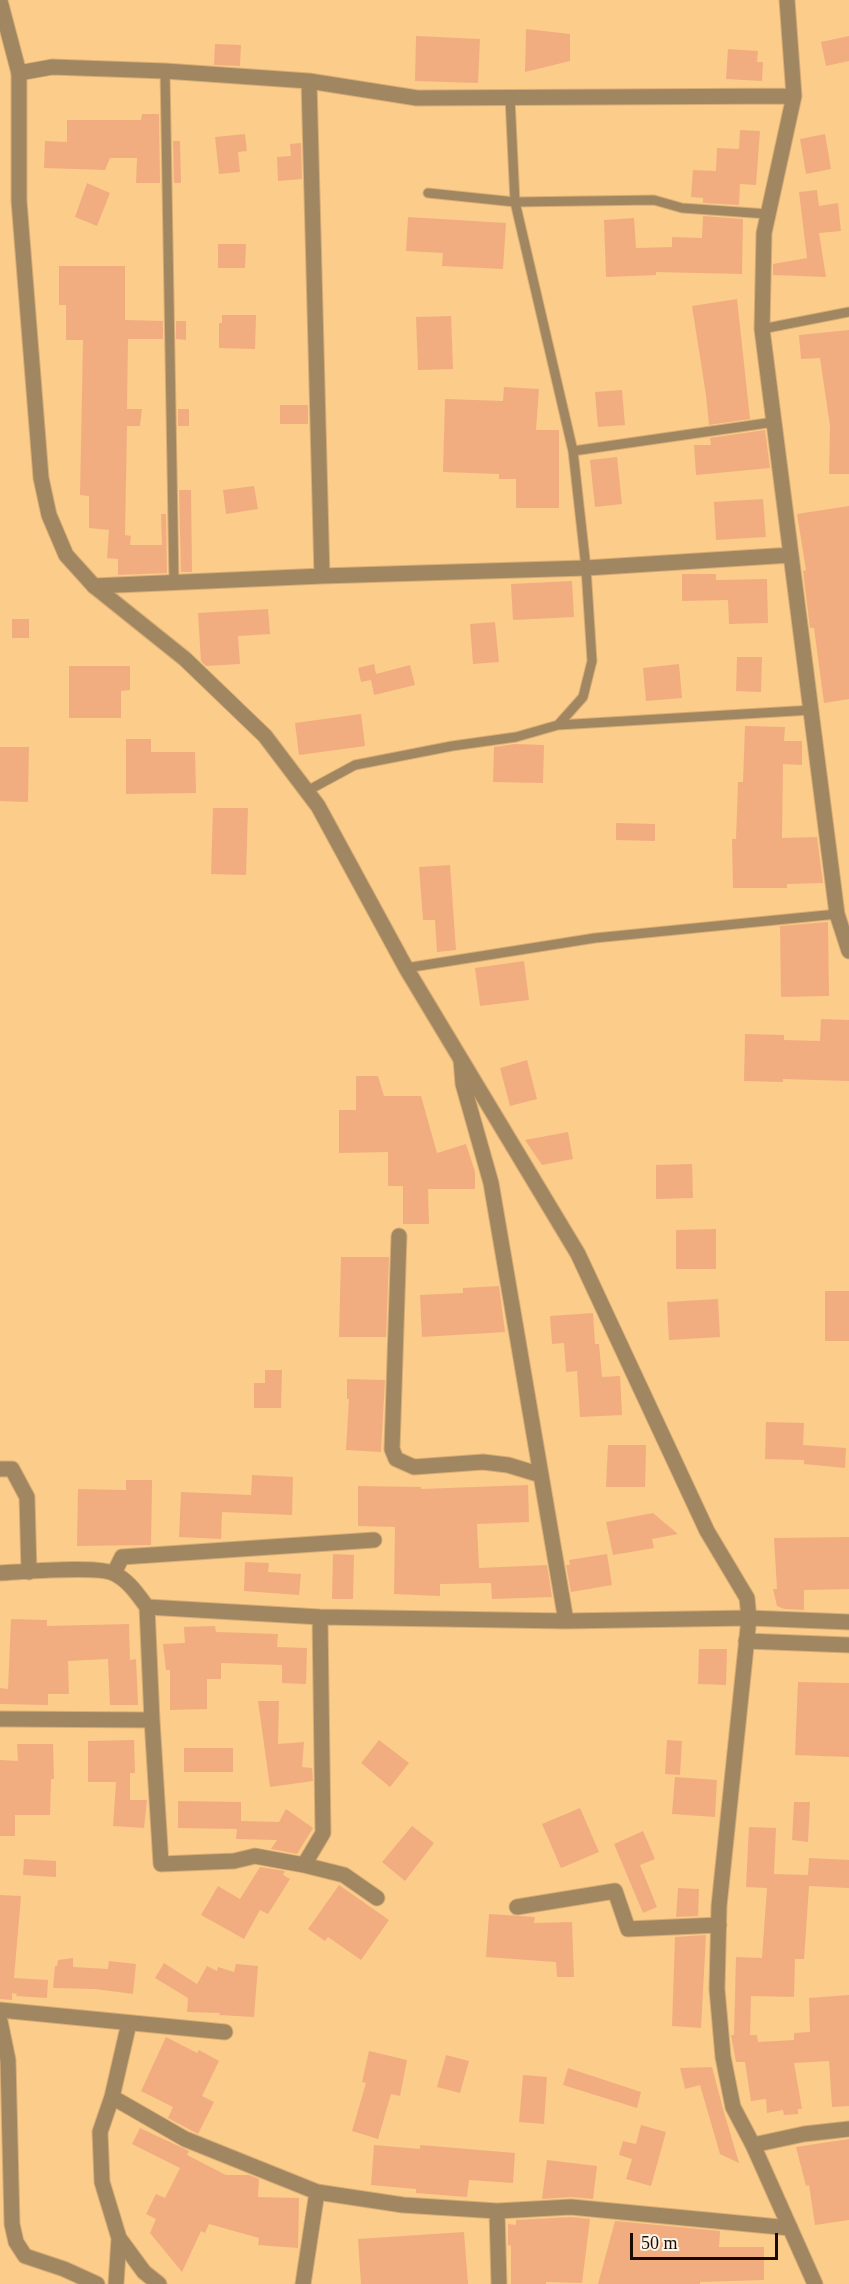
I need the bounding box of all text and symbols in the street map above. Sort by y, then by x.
scale bar [633,2221,782,2259]
text: 50 m [641,2233,678,2253]

